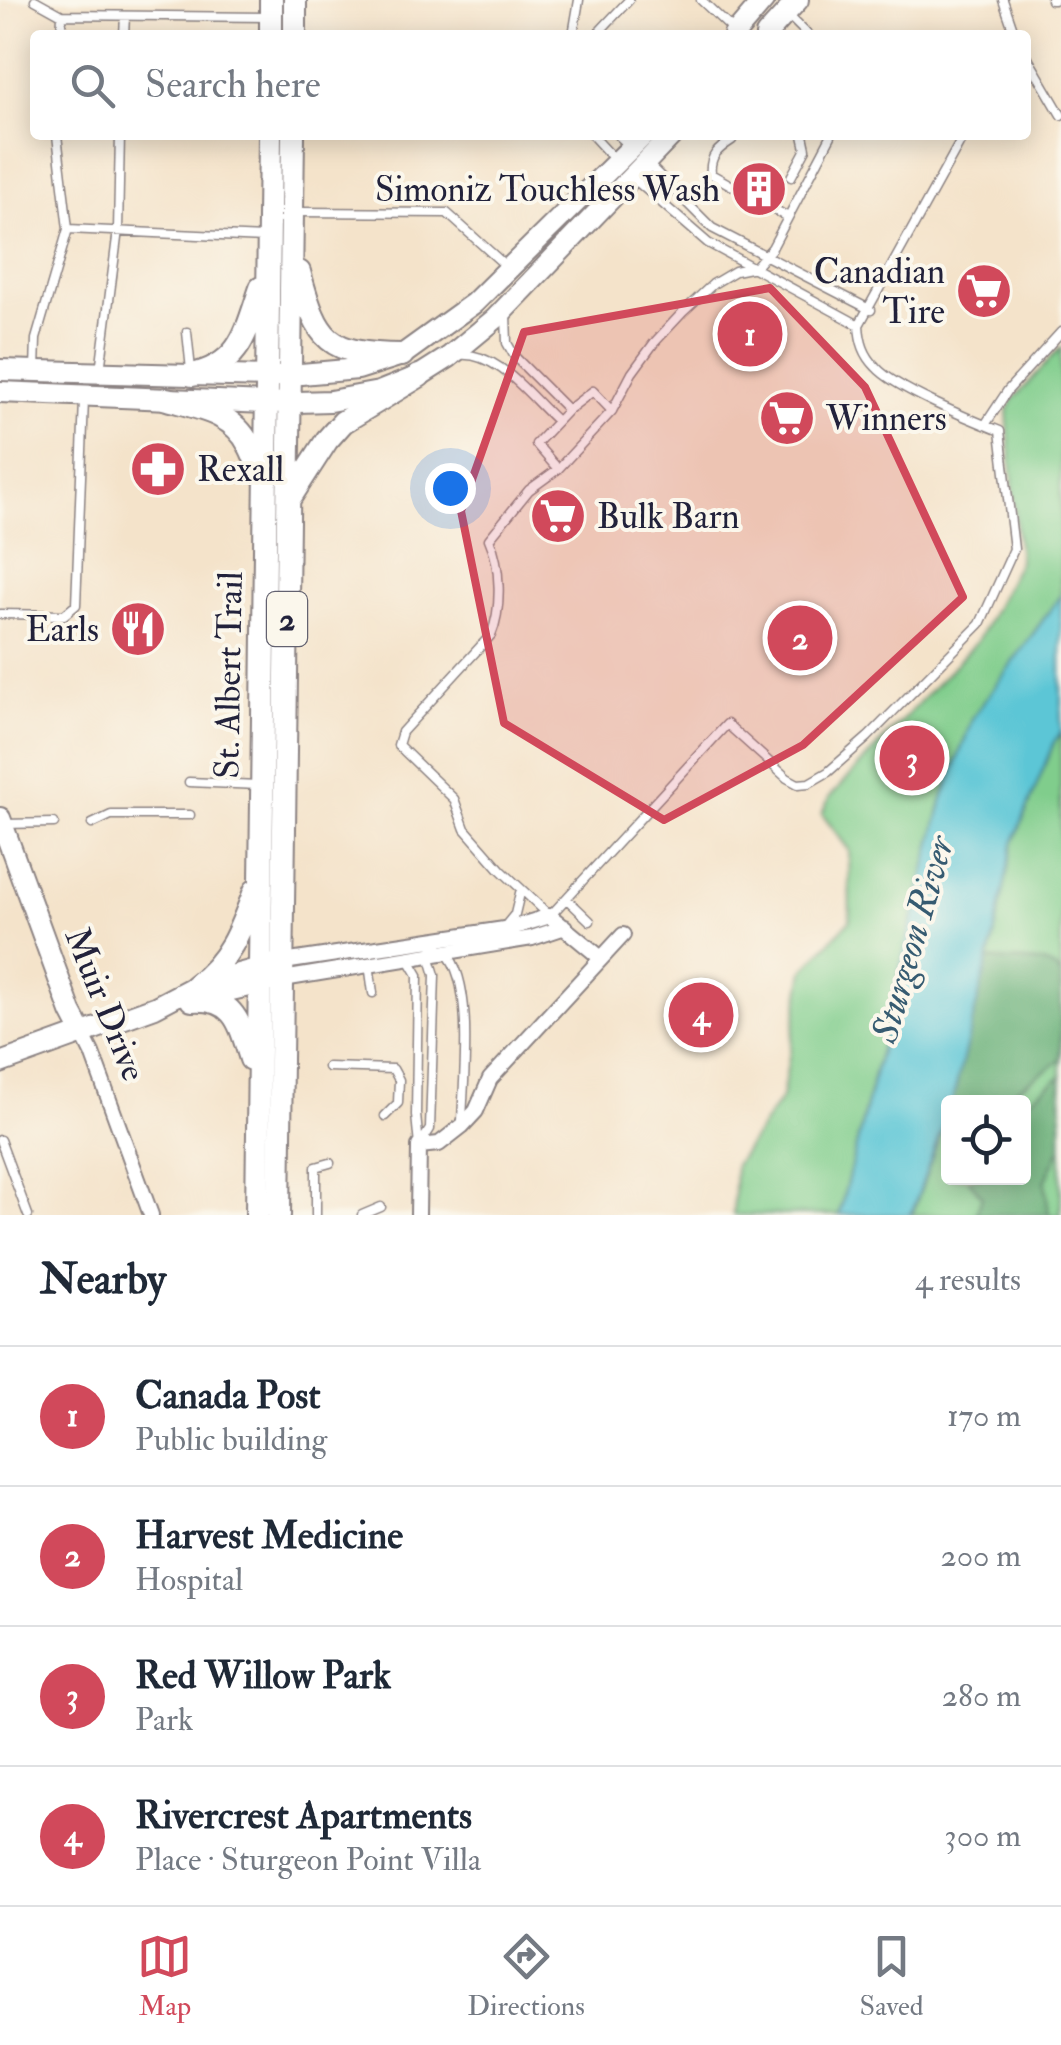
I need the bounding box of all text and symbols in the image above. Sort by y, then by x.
search box [30,30,1031,140]
icon: search [65,58,120,113]
text: Search here [145,61,321,109]
building icon: Simoniz Touchless Wash [729,159,789,219]
place label: Simoniz Touchless Wash [375,168,720,212]
place label: Canadian Tire [814,250,945,334]
supermarket icon: Canadian Tire [954,261,1014,321]
pin: 1 [718,296,782,372]
supermarket icon: Winners [757,388,817,448]
place label: Winners [825,397,947,441]
pharmacy icon: Rexall [128,439,188,499]
place label: Rexall [197,448,284,492]
your location [425,463,476,514]
supermarket icon: Bulk Barn [528,486,588,546]
place label: Bulk Barn [597,495,740,539]
street label: St. Albert Trail [205,571,253,779]
road number: 2 [267,592,307,646]
restaurant icon: Earls [108,599,168,659]
pin: 2 [768,600,832,676]
place label: Earls [26,608,99,652]
pin: 3 [880,720,944,796]
water label: Sturgeon River [860,829,966,1049]
street label: Muir Drive [54,921,156,1087]
pin: 4 [668,978,734,1052]
map controls [941,1095,1031,1185]
button: locate [941,1095,1031,1185]
text: Nearby [40,1254,166,1306]
text: 4 results [915,1260,1021,1300]
text: Canada Post [135,1372,321,1420]
text: 1 [67,1396,78,1436]
text: 170 m [947,1396,1021,1436]
text: Public building [135,1420,327,1460]
text: Harvest Medicine [135,1512,403,1560]
text: 2 [64,1536,81,1576]
text: 200 m [940,1536,1021,1576]
text: Hospital [135,1560,243,1600]
text: Red Willow Park [135,1652,391,1700]
text: 3 [66,1676,79,1716]
text: 280 m [942,1676,1021,1716]
text: Park [135,1700,193,1740]
text: Rivercrest Apartments [135,1792,472,1840]
text: 4 [64,1816,81,1856]
text: 300 m [944,1816,1021,1856]
text: Place · Sturgeon Point Villa [135,1840,481,1880]
tab: Map [137,1929,192,2024]
tab: Directions [467,1929,585,2024]
tab: Saved [860,1929,924,2024]

